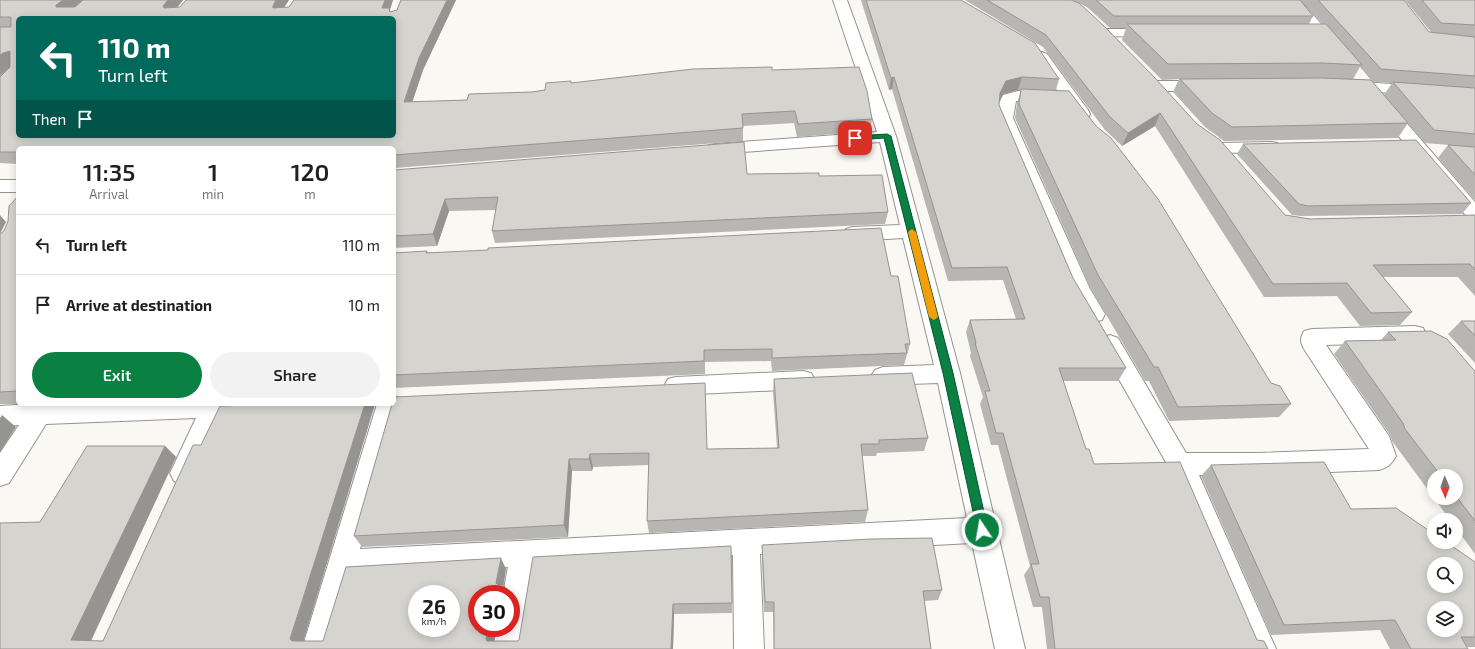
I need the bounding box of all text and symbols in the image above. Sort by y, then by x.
text: 110 m [98,30,171,64]
icon: left [32,32,84,84]
text: Turn left [98,64,168,86]
icon: arrive [74,108,96,130]
text: Then [32,110,66,128]
pin [838,121,872,155]
icon: arrive [844,127,866,149]
text: 11:35 [83,157,135,186]
text: 1 [208,157,218,186]
text: 120 [291,157,329,186]
text: Arrival [89,186,129,202]
text: min [202,186,224,202]
text: m [304,186,316,202]
icon: left [32,234,54,256]
text: Turn left [66,236,127,254]
text: 110 m [343,236,380,254]
icon: arrive [32,294,54,316]
text: Arrive at destination [66,296,212,314]
text: 10 m [348,296,380,314]
button: Exit [32,352,202,398]
button: Share [210,352,380,398]
north arrow [1427,469,1463,505]
map controls [1427,469,1463,637]
position arrow [961,509,1003,551]
button: sound [1427,513,1463,549]
button: search [1427,557,1463,593]
speed limit sign: 30 [468,585,520,637]
text: 26 [422,594,446,618]
button: layers [1427,601,1463,637]
text: km/h [422,615,446,627]

